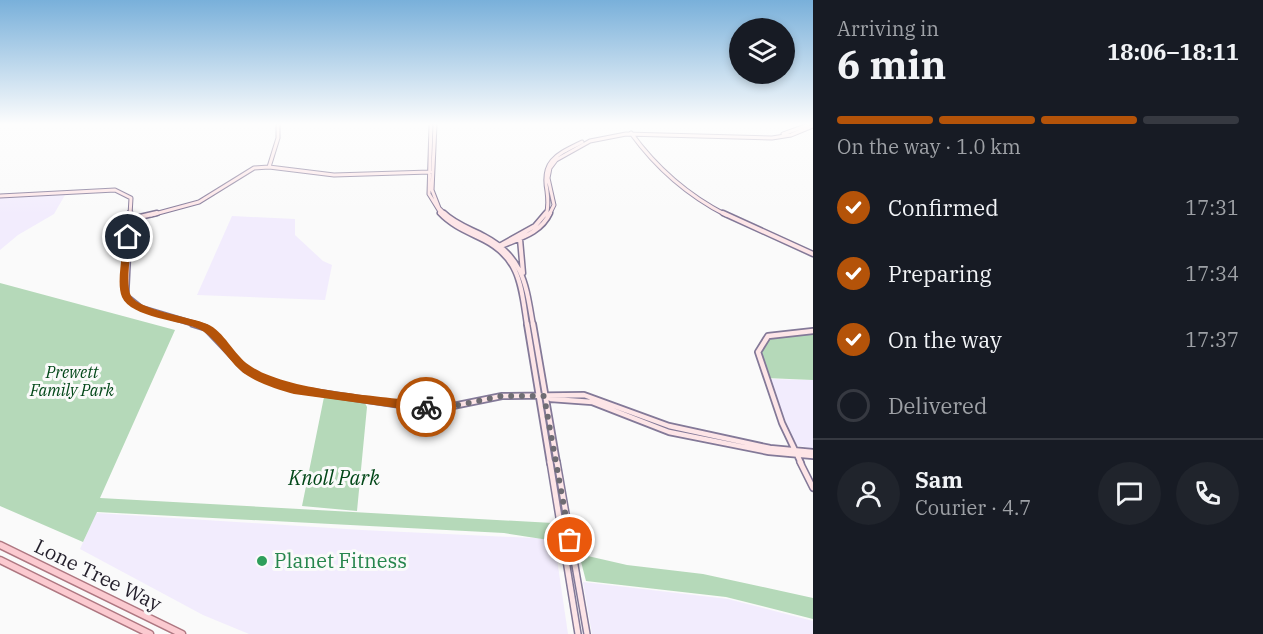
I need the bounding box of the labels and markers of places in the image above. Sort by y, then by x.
pin [102,211,153,262]
pin [544,514,595,565]
place label: Planet Fitness [274,547,407,574]
marker: Planet Fitness [255,554,269,568]

